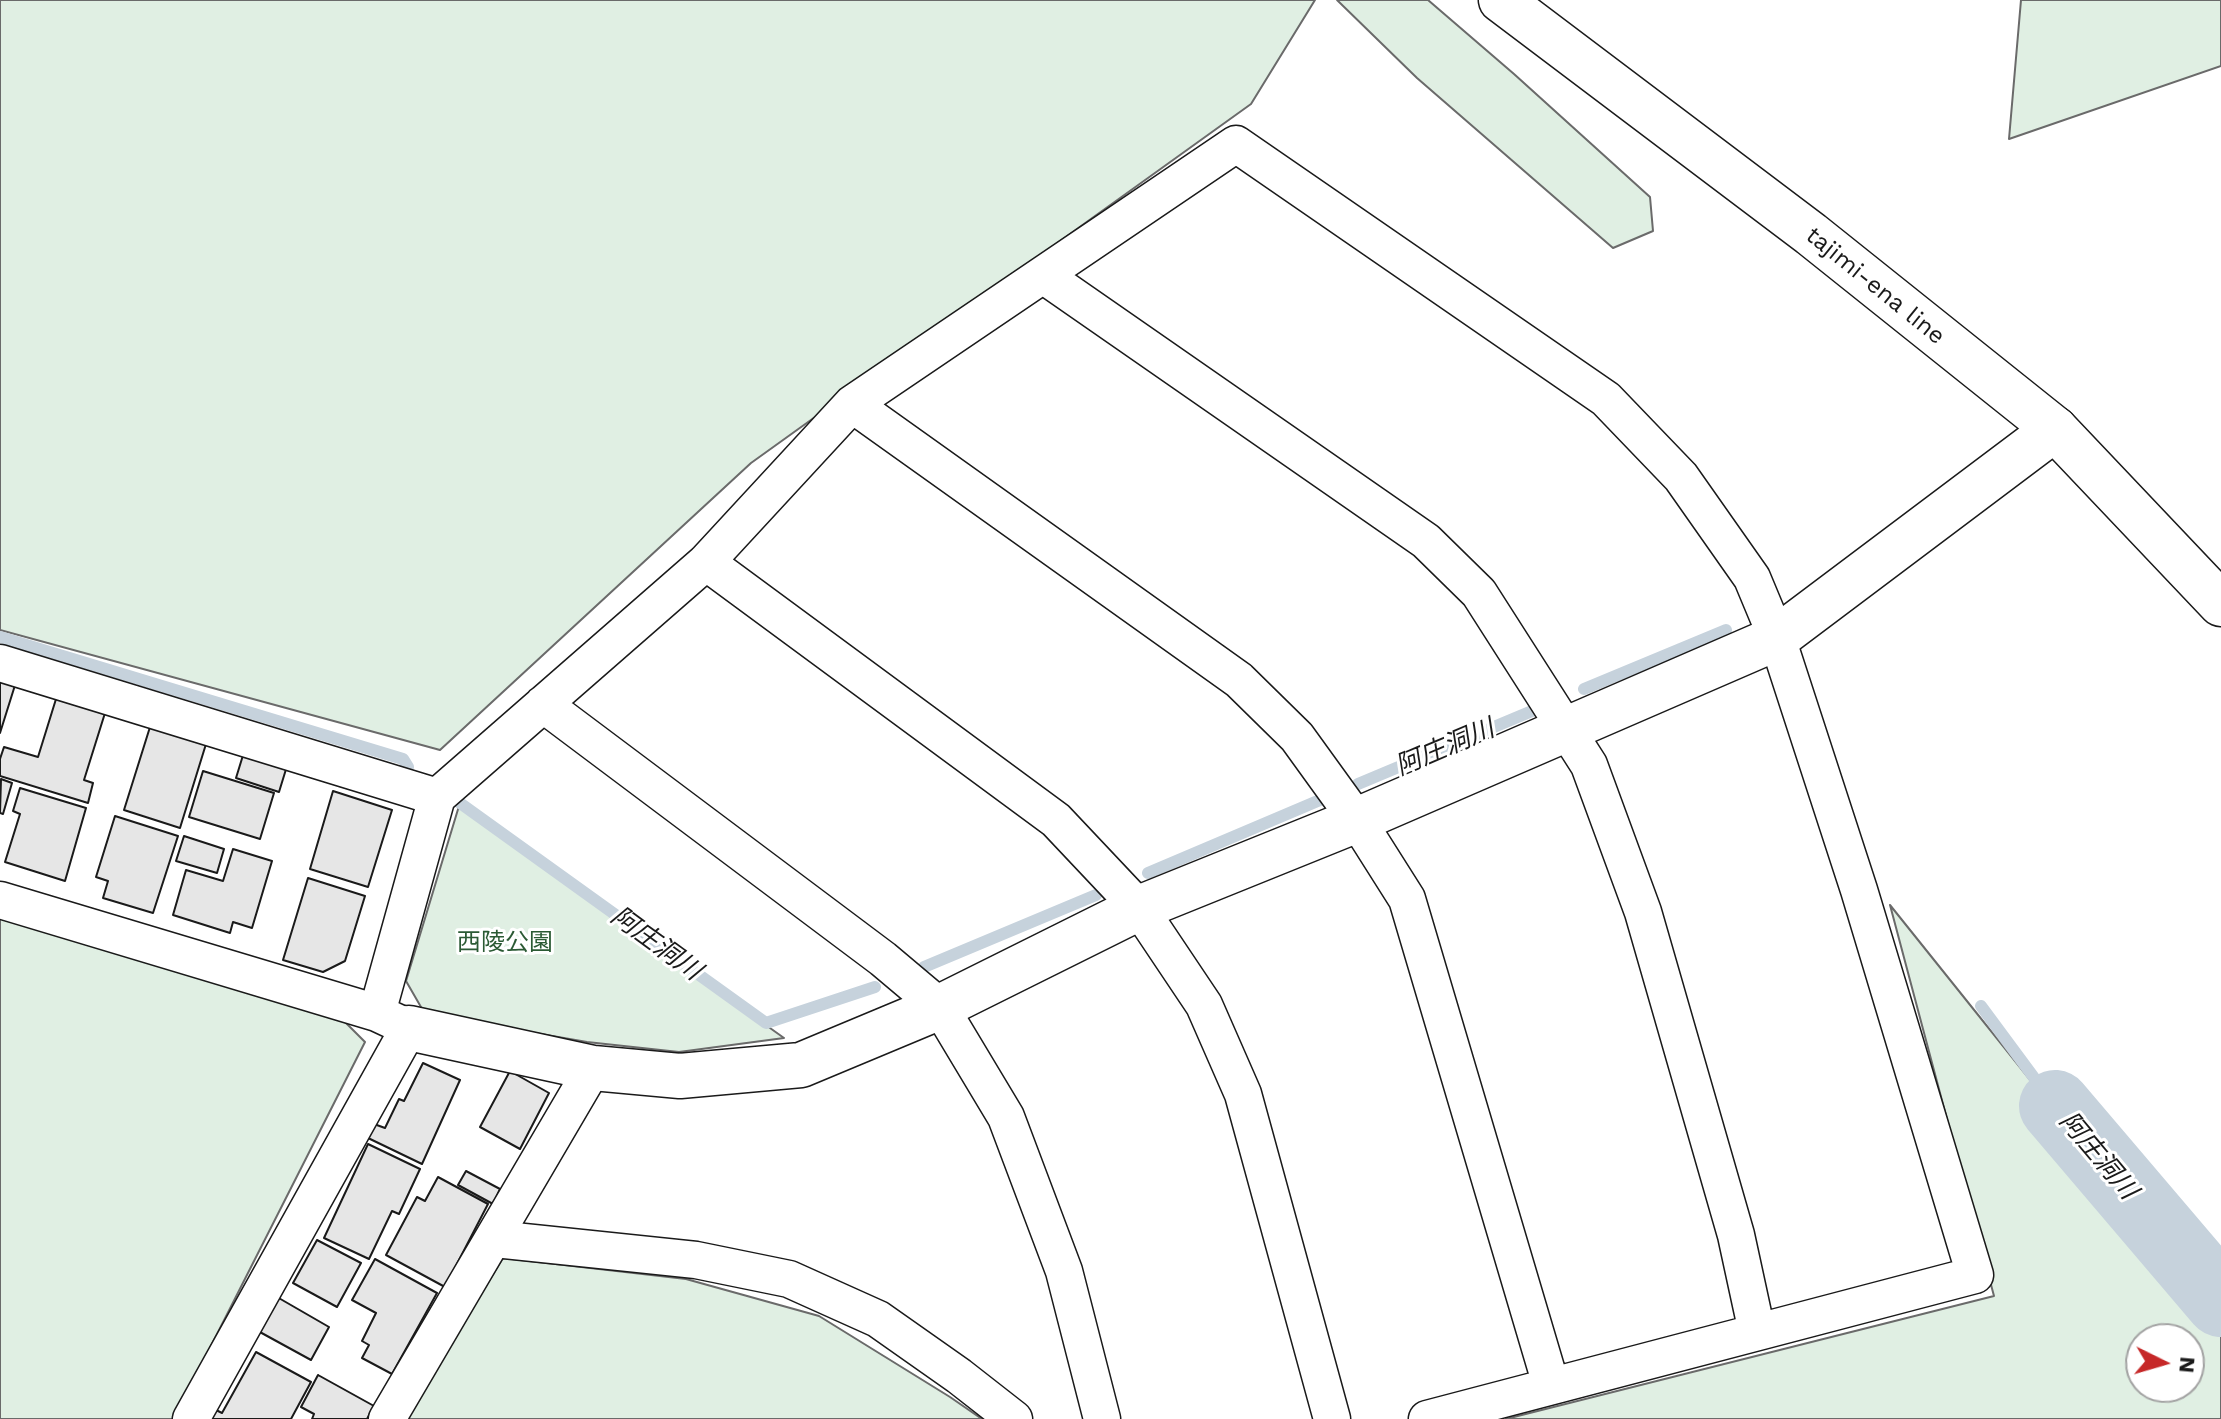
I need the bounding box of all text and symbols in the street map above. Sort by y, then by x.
street label: tajimi-ena line [1800,221,1950,351]
water label: 阿庄洞川 [1391,713,1499,783]
water label: 阿庄洞川 [605,901,707,987]
park label: 西陵公園 [457,929,553,957]
water label: 阿庄洞川 [2053,1106,2143,1206]
north arrow [2125,1323,2205,1403]
text: N [2174,1356,2201,1374]

